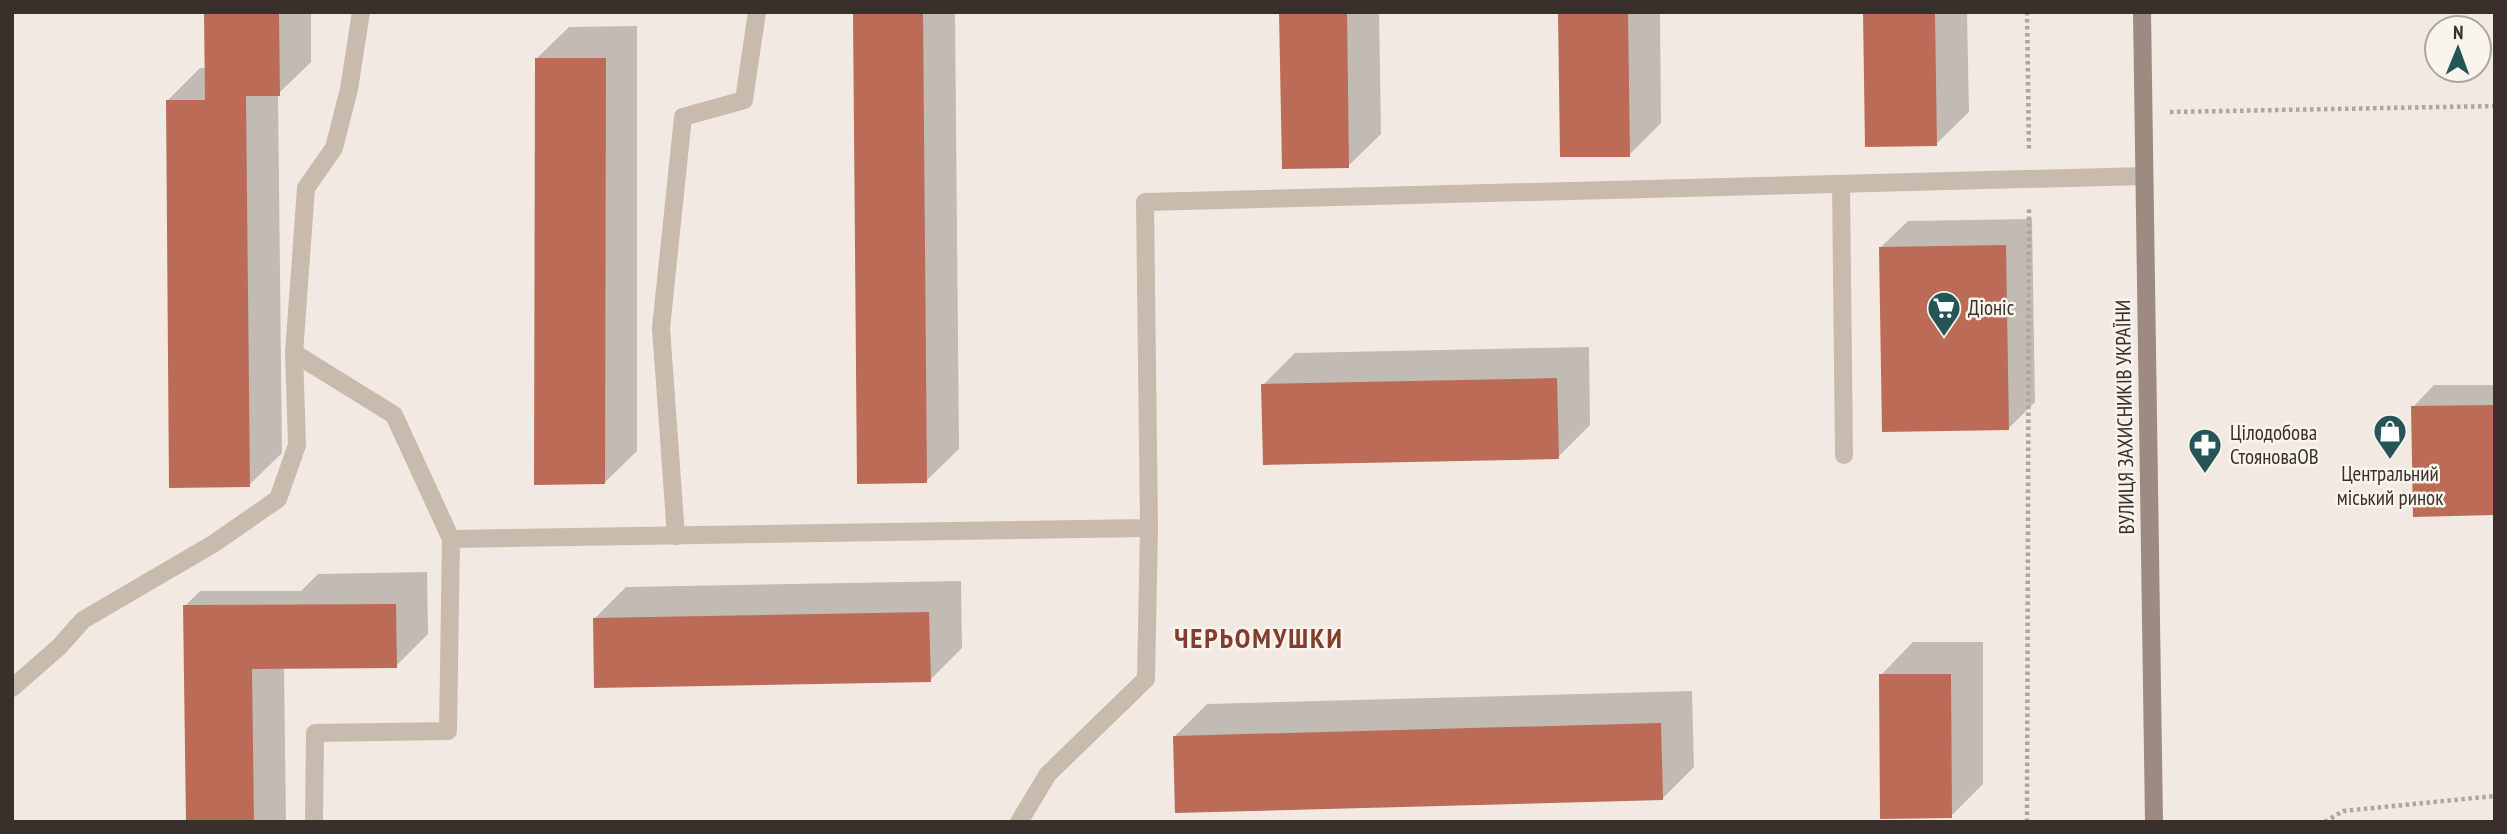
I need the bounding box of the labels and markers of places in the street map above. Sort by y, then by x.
supermarket icon: Діоніс [1925,289,1963,338]
place label: Діоніс [1968,294,2015,321]
shop icon: Центральний міський ринок [2371,412,2409,461]
place label: Цілодобова СтояноваОВ [2230,419,2319,470]
pharmacy icon: Цілодобова СтояноваОВ [2186,426,2224,475]
place label: Центральний міський ринок [2337,460,2443,511]

